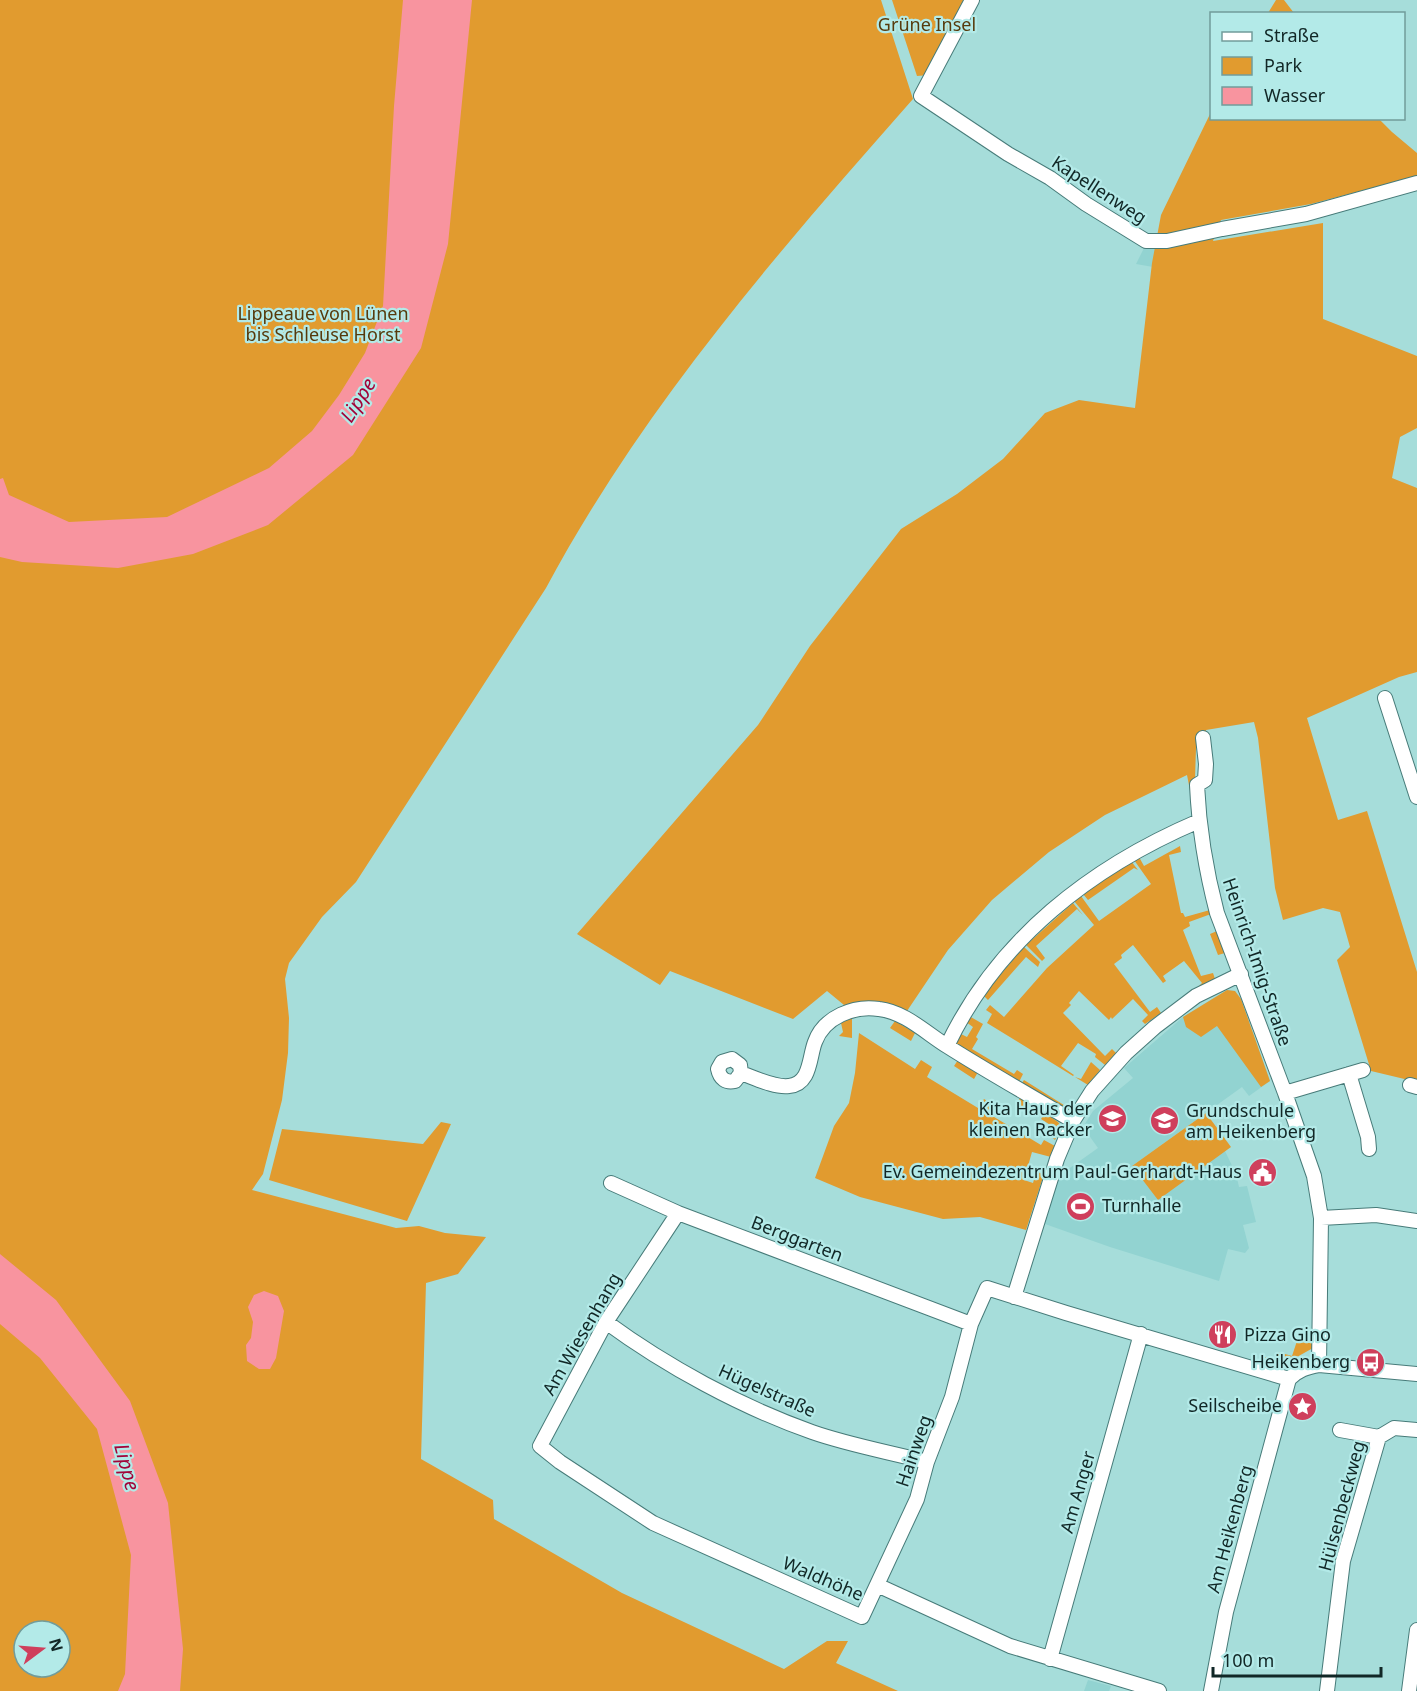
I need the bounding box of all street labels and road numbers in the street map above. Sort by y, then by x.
street label: Kapellenweg [1048,150,1152,229]
street label: Heinrich-Imig-Straße [1218,874,1298,1049]
street label: Berggarten [748,1210,847,1267]
street label: Am Wiesenhang [536,1268,626,1399]
street label: Hügelstraße [715,1358,820,1422]
street label: Hainweg [890,1412,937,1490]
street label: Hülsenbeckweg [1312,1438,1370,1573]
street label: Am Anger [1054,1447,1100,1536]
street label: Am Heikenberg [1200,1462,1258,1595]
street label: Waldhöhe [779,1550,867,1606]

